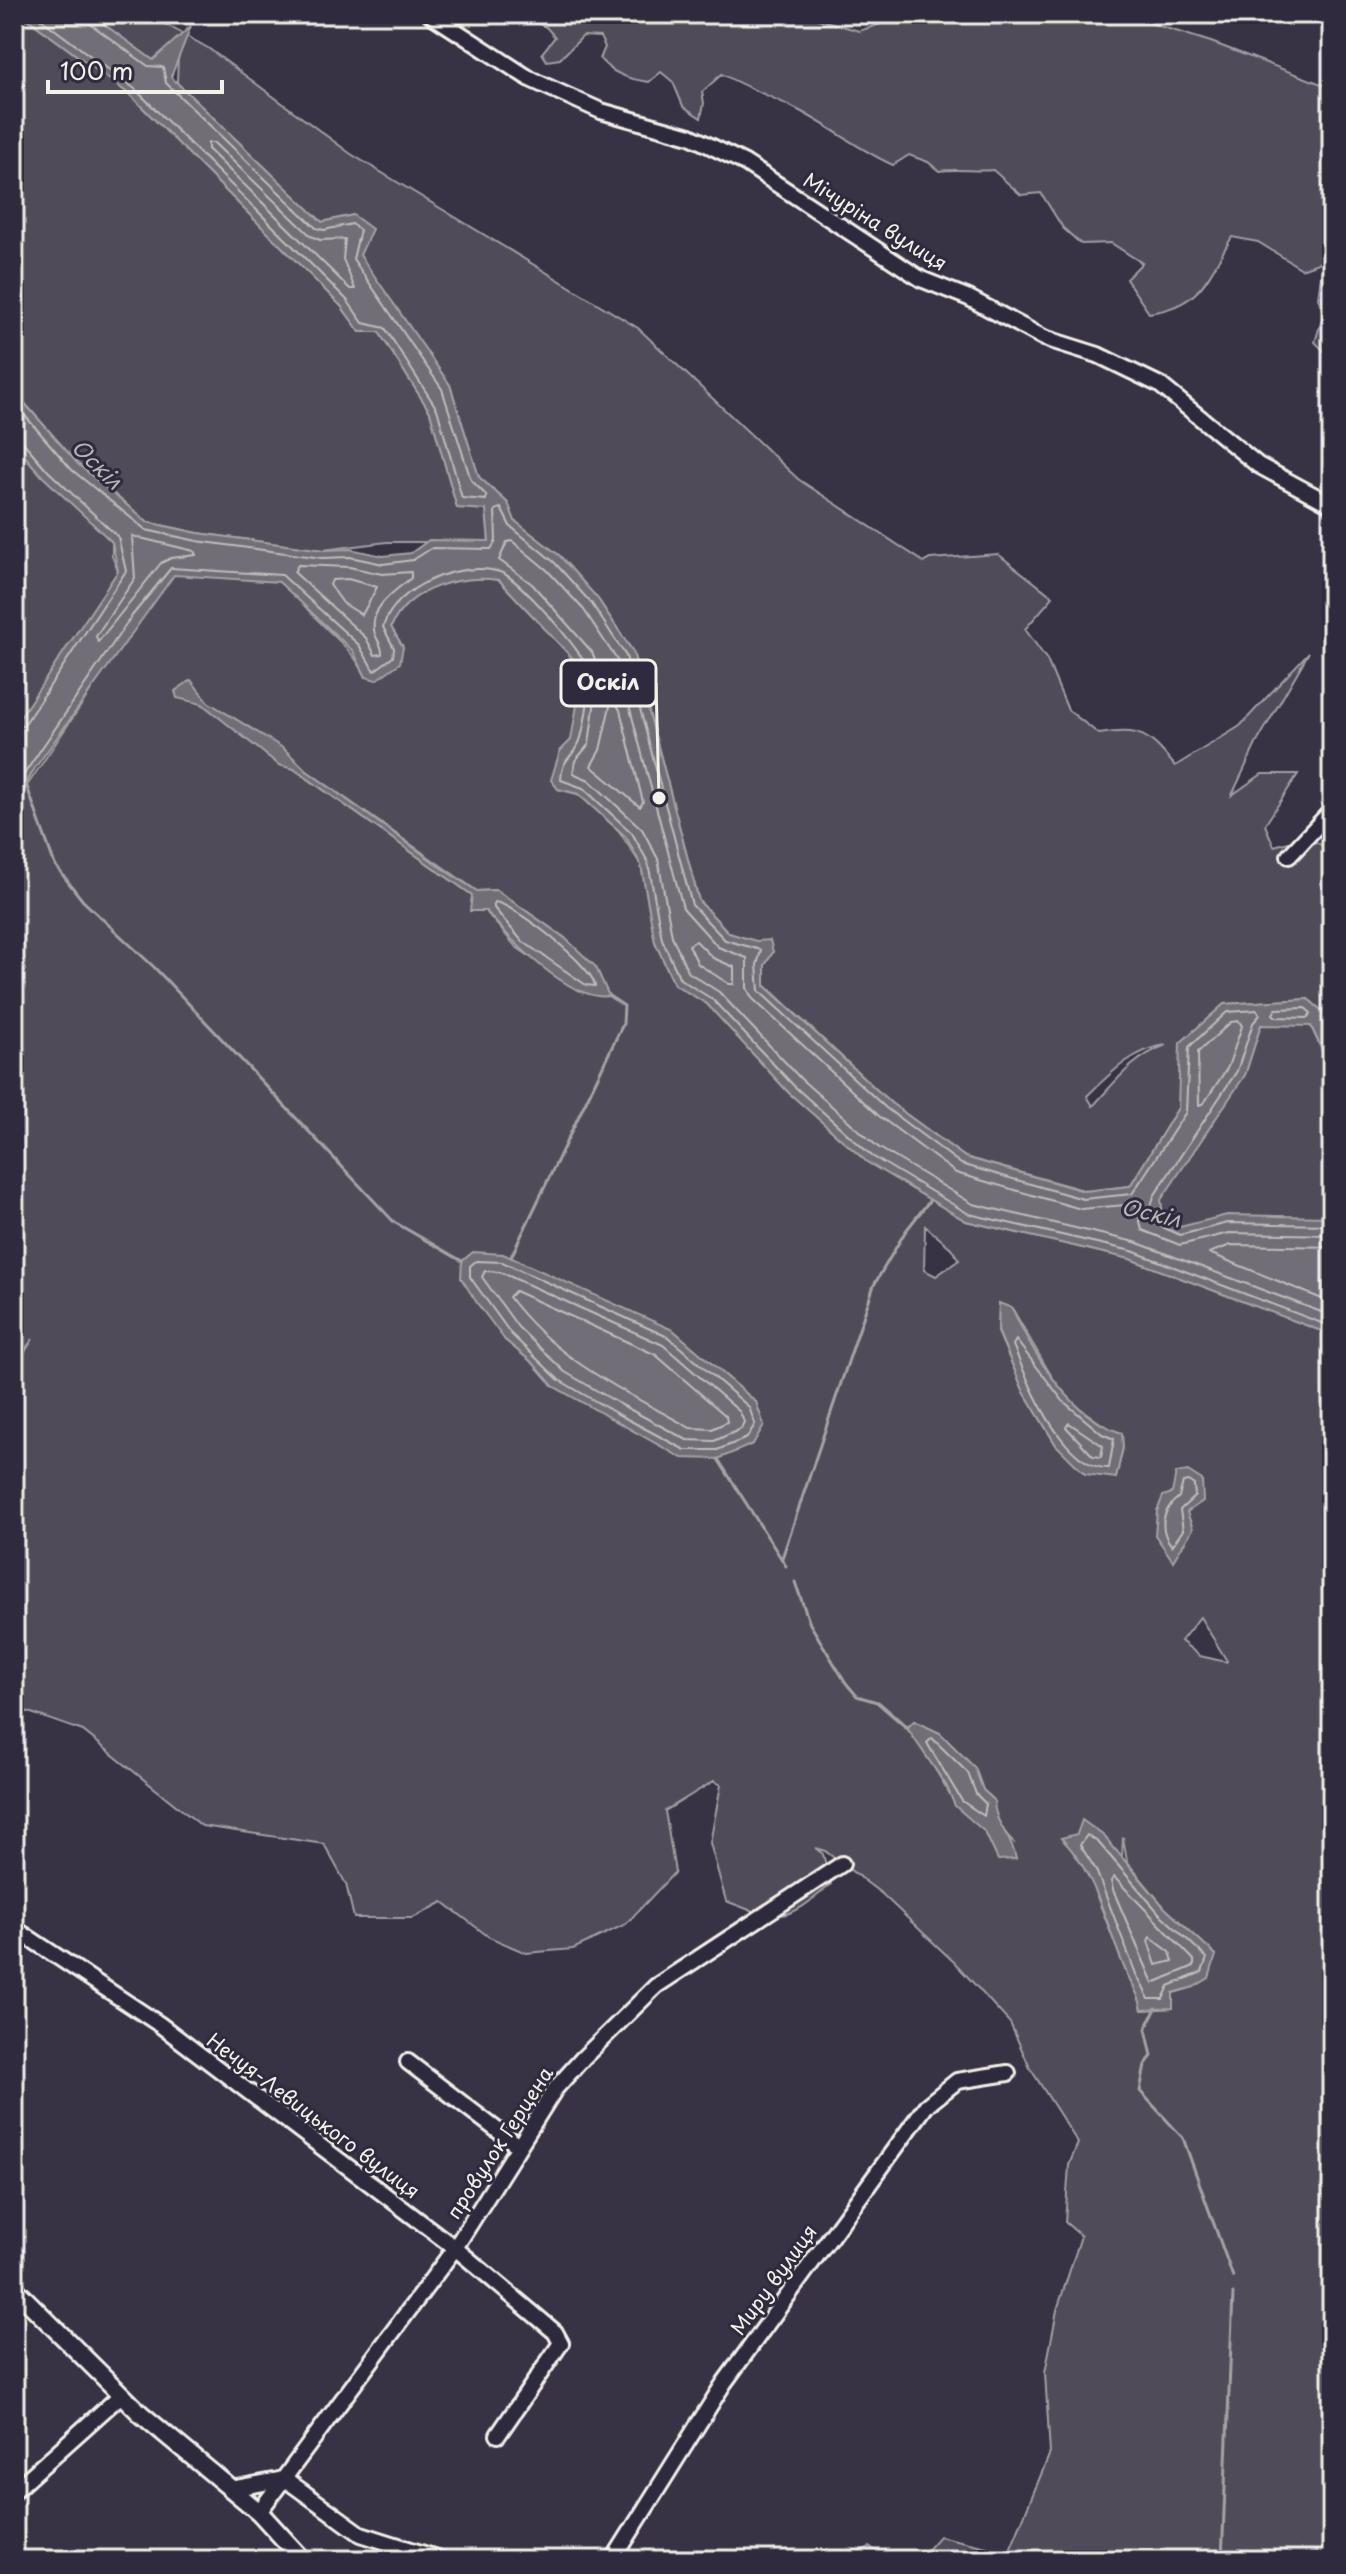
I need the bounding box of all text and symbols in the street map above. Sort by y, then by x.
scale bar [48,44,222,94]
text: 100 m [60,52,133,88]
street label: Мічуріна вулиця [798,165,953,278]
water label: Оскіл [65,430,131,496]
callout: Оскіл [561,660,656,706]
text: Оскіл [577,664,639,697]
water label: Оскіл [1118,1189,1184,1234]
street label: Нечуя-Левицького вулиця [201,2025,426,2205]
street label: провулок Герцена [438,2060,560,2225]
street label: Миру вулиця [723,2218,824,2341]

